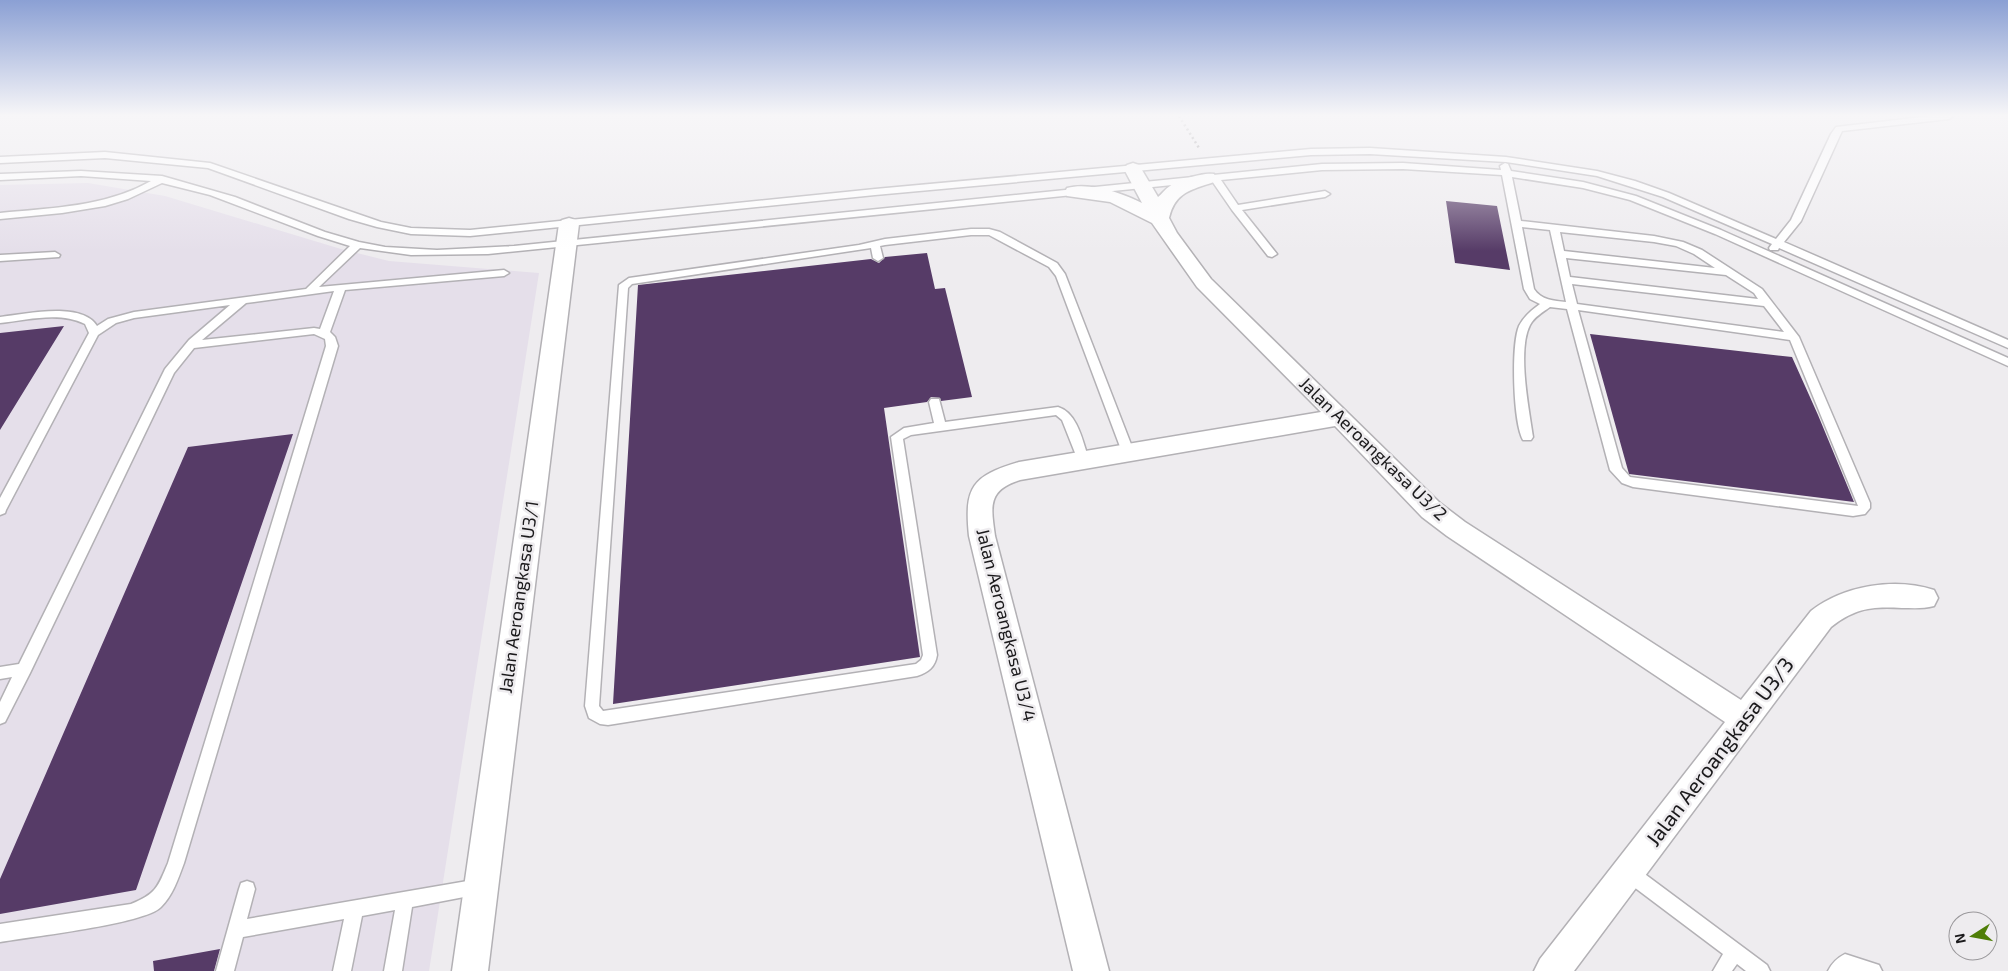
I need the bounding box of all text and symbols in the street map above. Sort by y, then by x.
street label: Jalan Aeroangkasa U3/2 [1295,372,1452,525]
street label: Jalan Aeroangkasa U3/1 [494,499,542,695]
street label: Jalan Aeroangkasa U3/4 [972,526,1042,724]
street label: Jalan Aeroangkasa U3/3 [1640,652,1798,850]
north arrow [1948,911,1998,961]
text: N [1950,932,1969,945]

